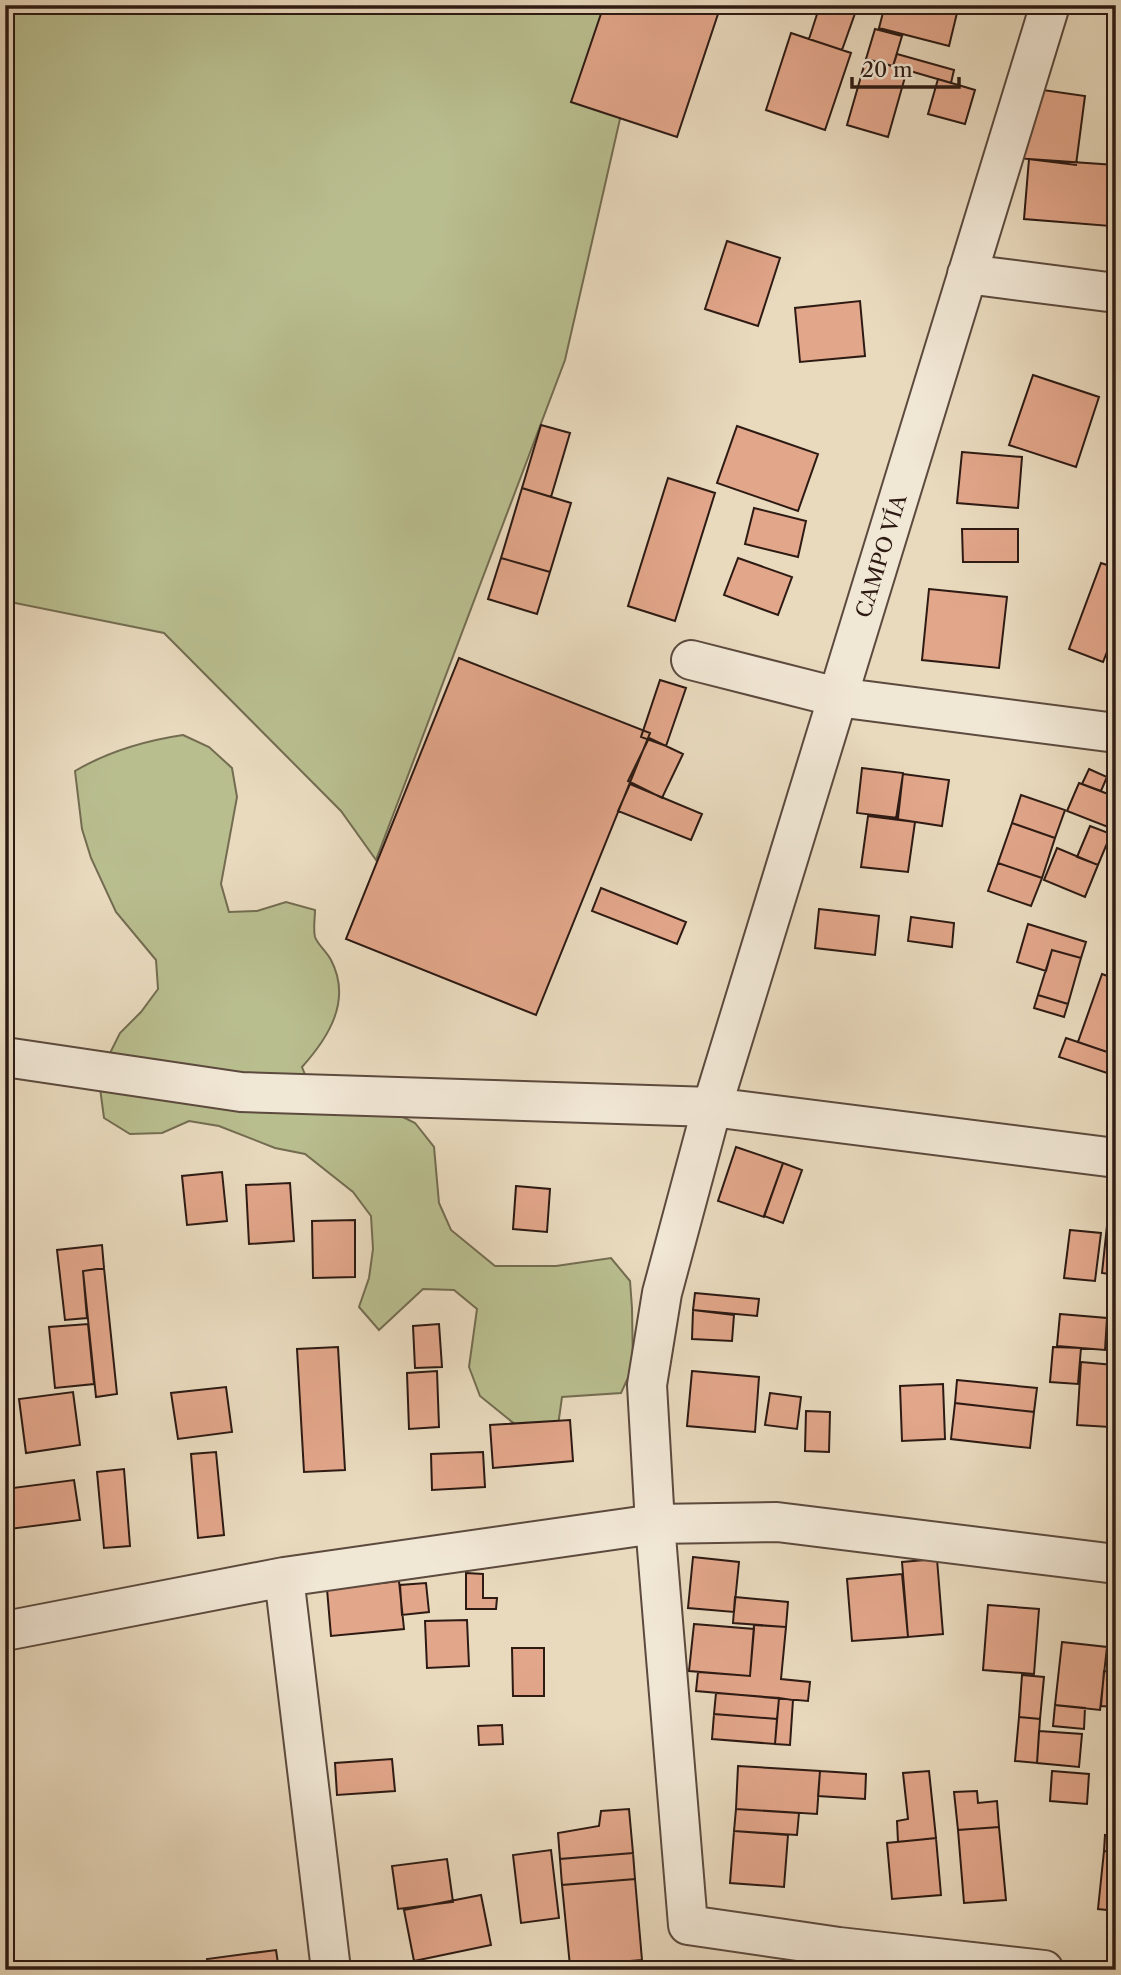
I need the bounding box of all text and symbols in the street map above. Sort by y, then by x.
scale bar [852,46,958,90]
text: 20 m [862,57,913,82]
street label: CAMPO VÍA [850,491,912,621]

